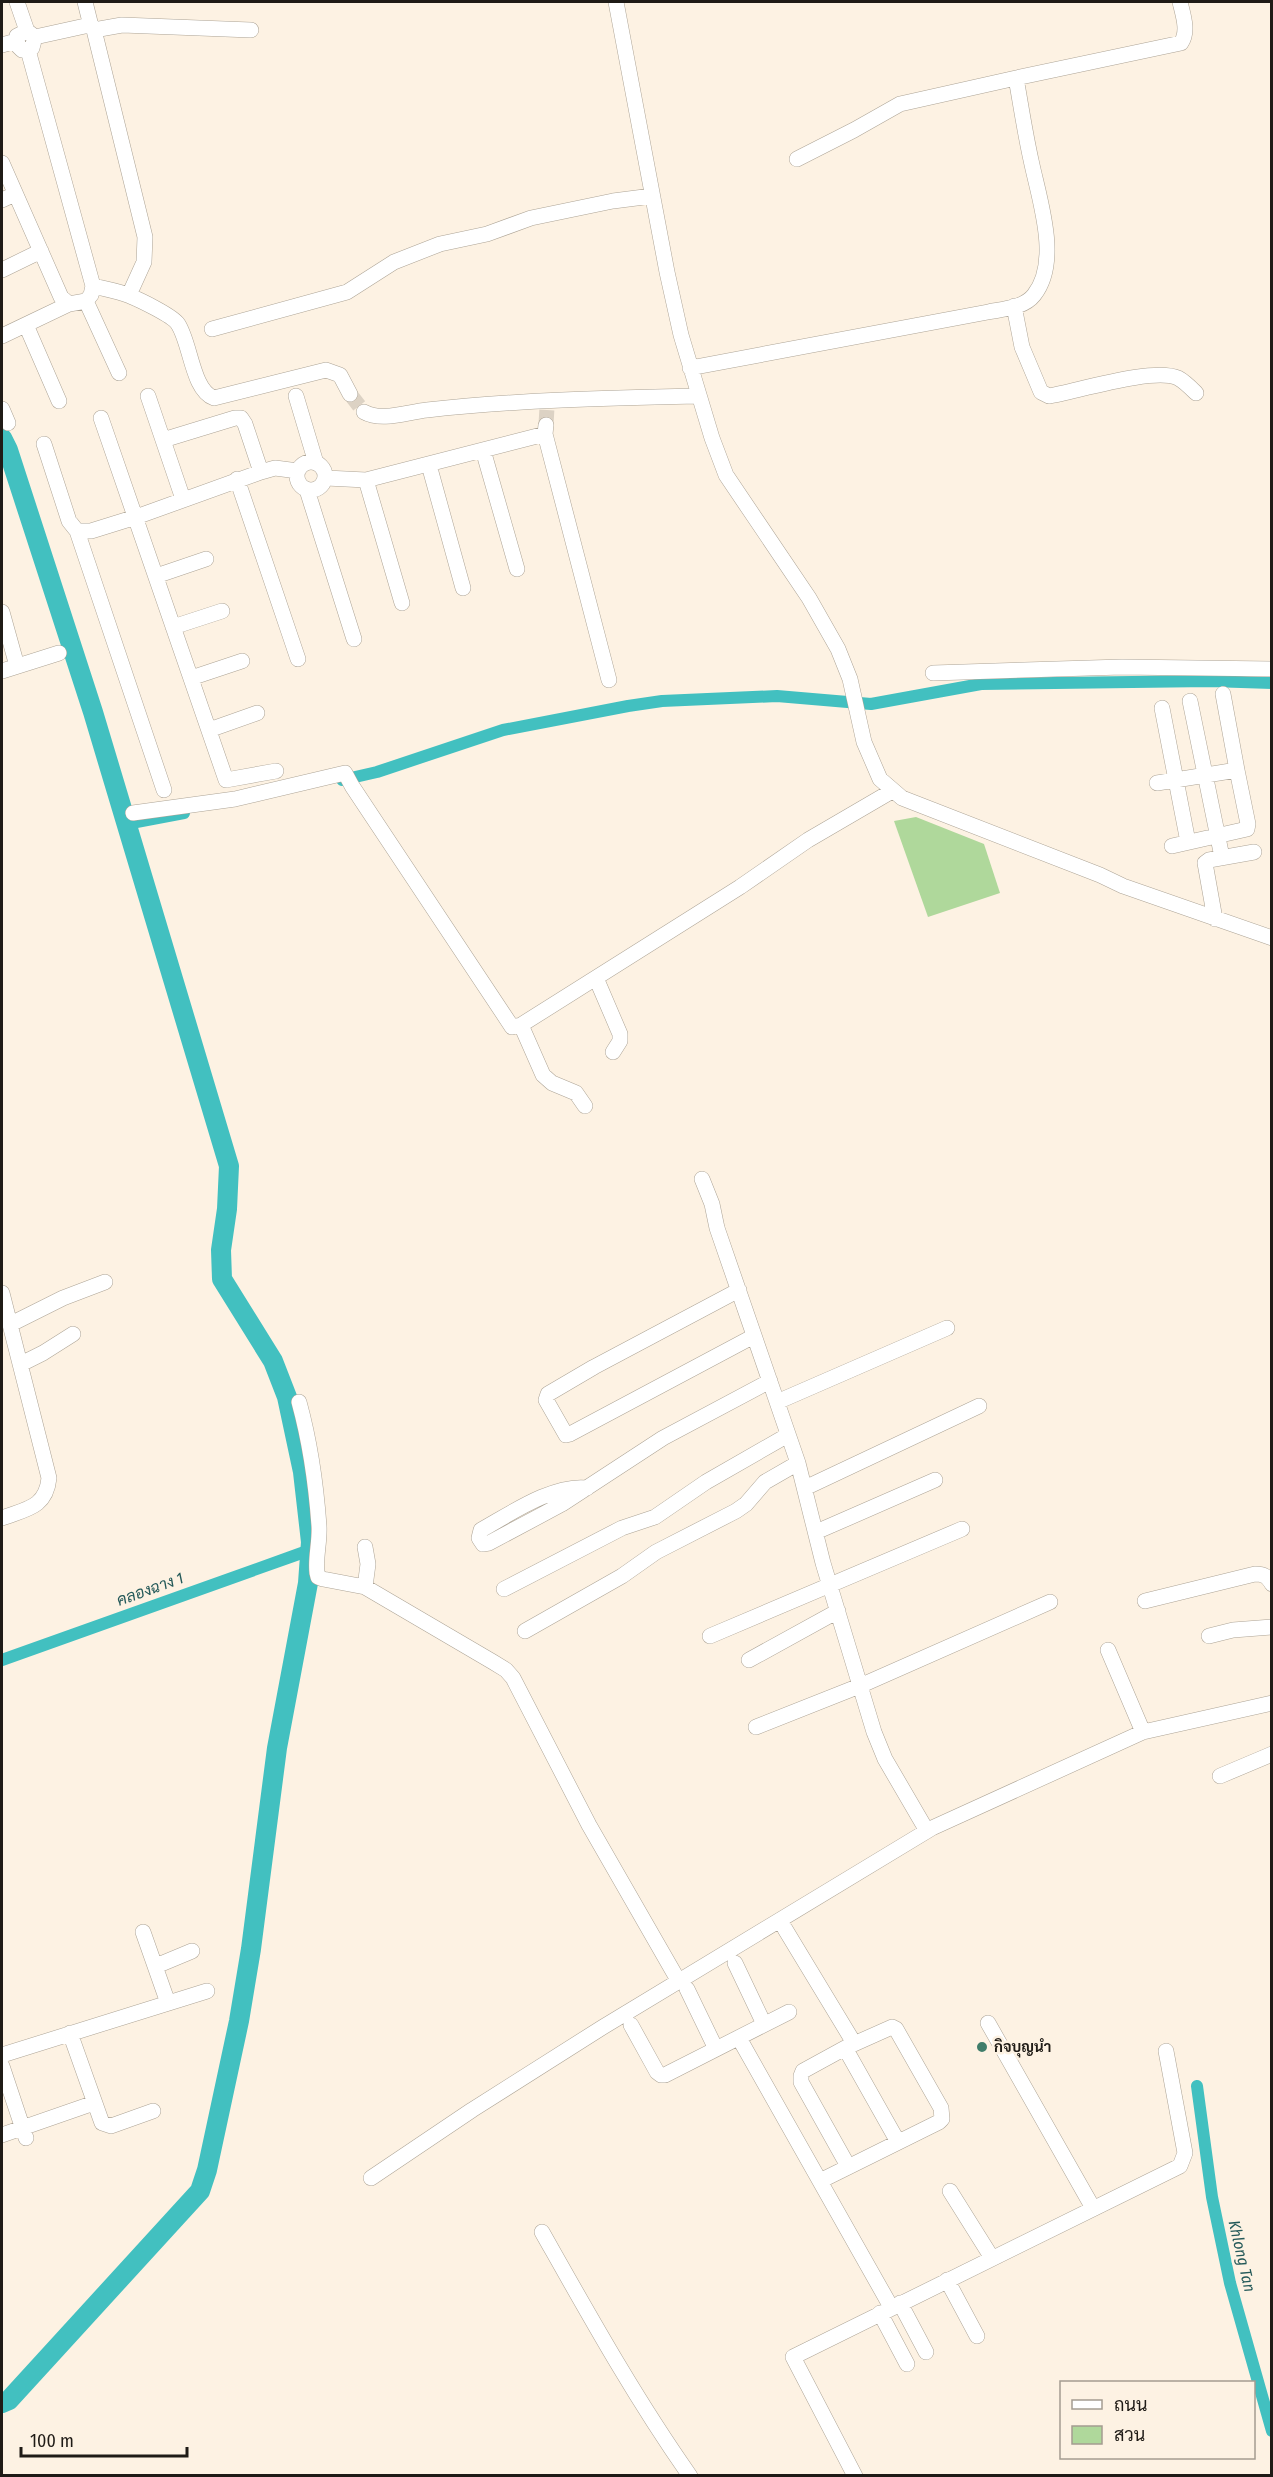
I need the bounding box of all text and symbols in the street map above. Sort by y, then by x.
water label: คลองฉาง 1 [114,1568,186,1610]
place label: กิจบุญนำ [994,2038,1051,2058]
marker: กิจบุญนำ [975,2040,989,2054]
water label: Khlong Tan [1225,2218,1259,2294]
legend [1060,2381,1255,2459]
text: ถนน [1114,2394,1147,2416]
scale bar [21,2420,188,2458]
text: สวน [1114,2424,1145,2446]
text: 100 m [30,2430,74,2452]

